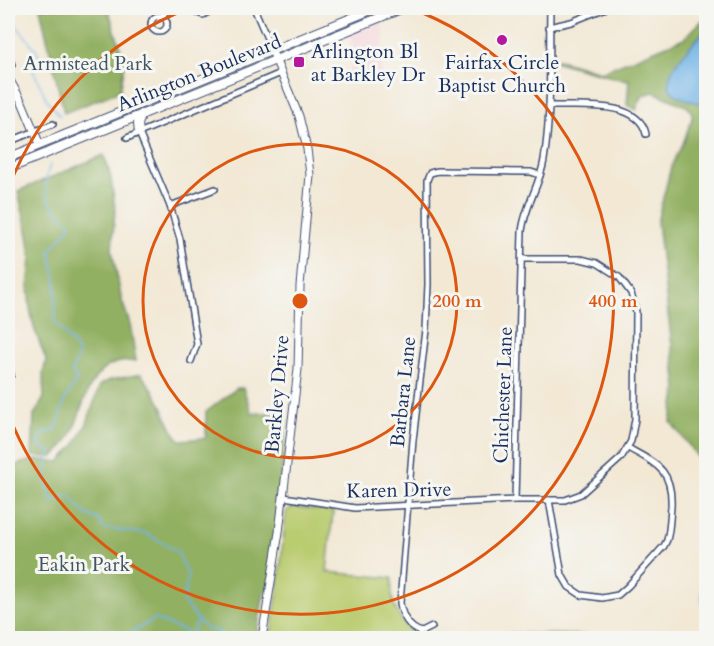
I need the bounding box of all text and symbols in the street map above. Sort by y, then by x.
street label: Arlington Boulevard [113,28,285,118]
marker: Fairfax Circle Baptist Church [495,33,509,47]
place label: Arlington Bl at Barkley Dr [311,38,426,88]
place label: Fairfax Circle Baptist Church [438,49,566,99]
park label: Armistead Park [23,50,153,77]
marker: Arlington Bl at Barkley Dr [292,55,306,69]
text: 200 m [432,289,482,314]
text: 400 m [588,289,638,314]
centre of rings [290,291,310,311]
street label: Chichester Lane [487,326,519,464]
street label: Barkley Drive [258,334,296,454]
street label: Barbara Lane [384,335,422,449]
street label: Karen Drive [346,476,452,504]
park label: Eakin Park [38,551,131,578]

